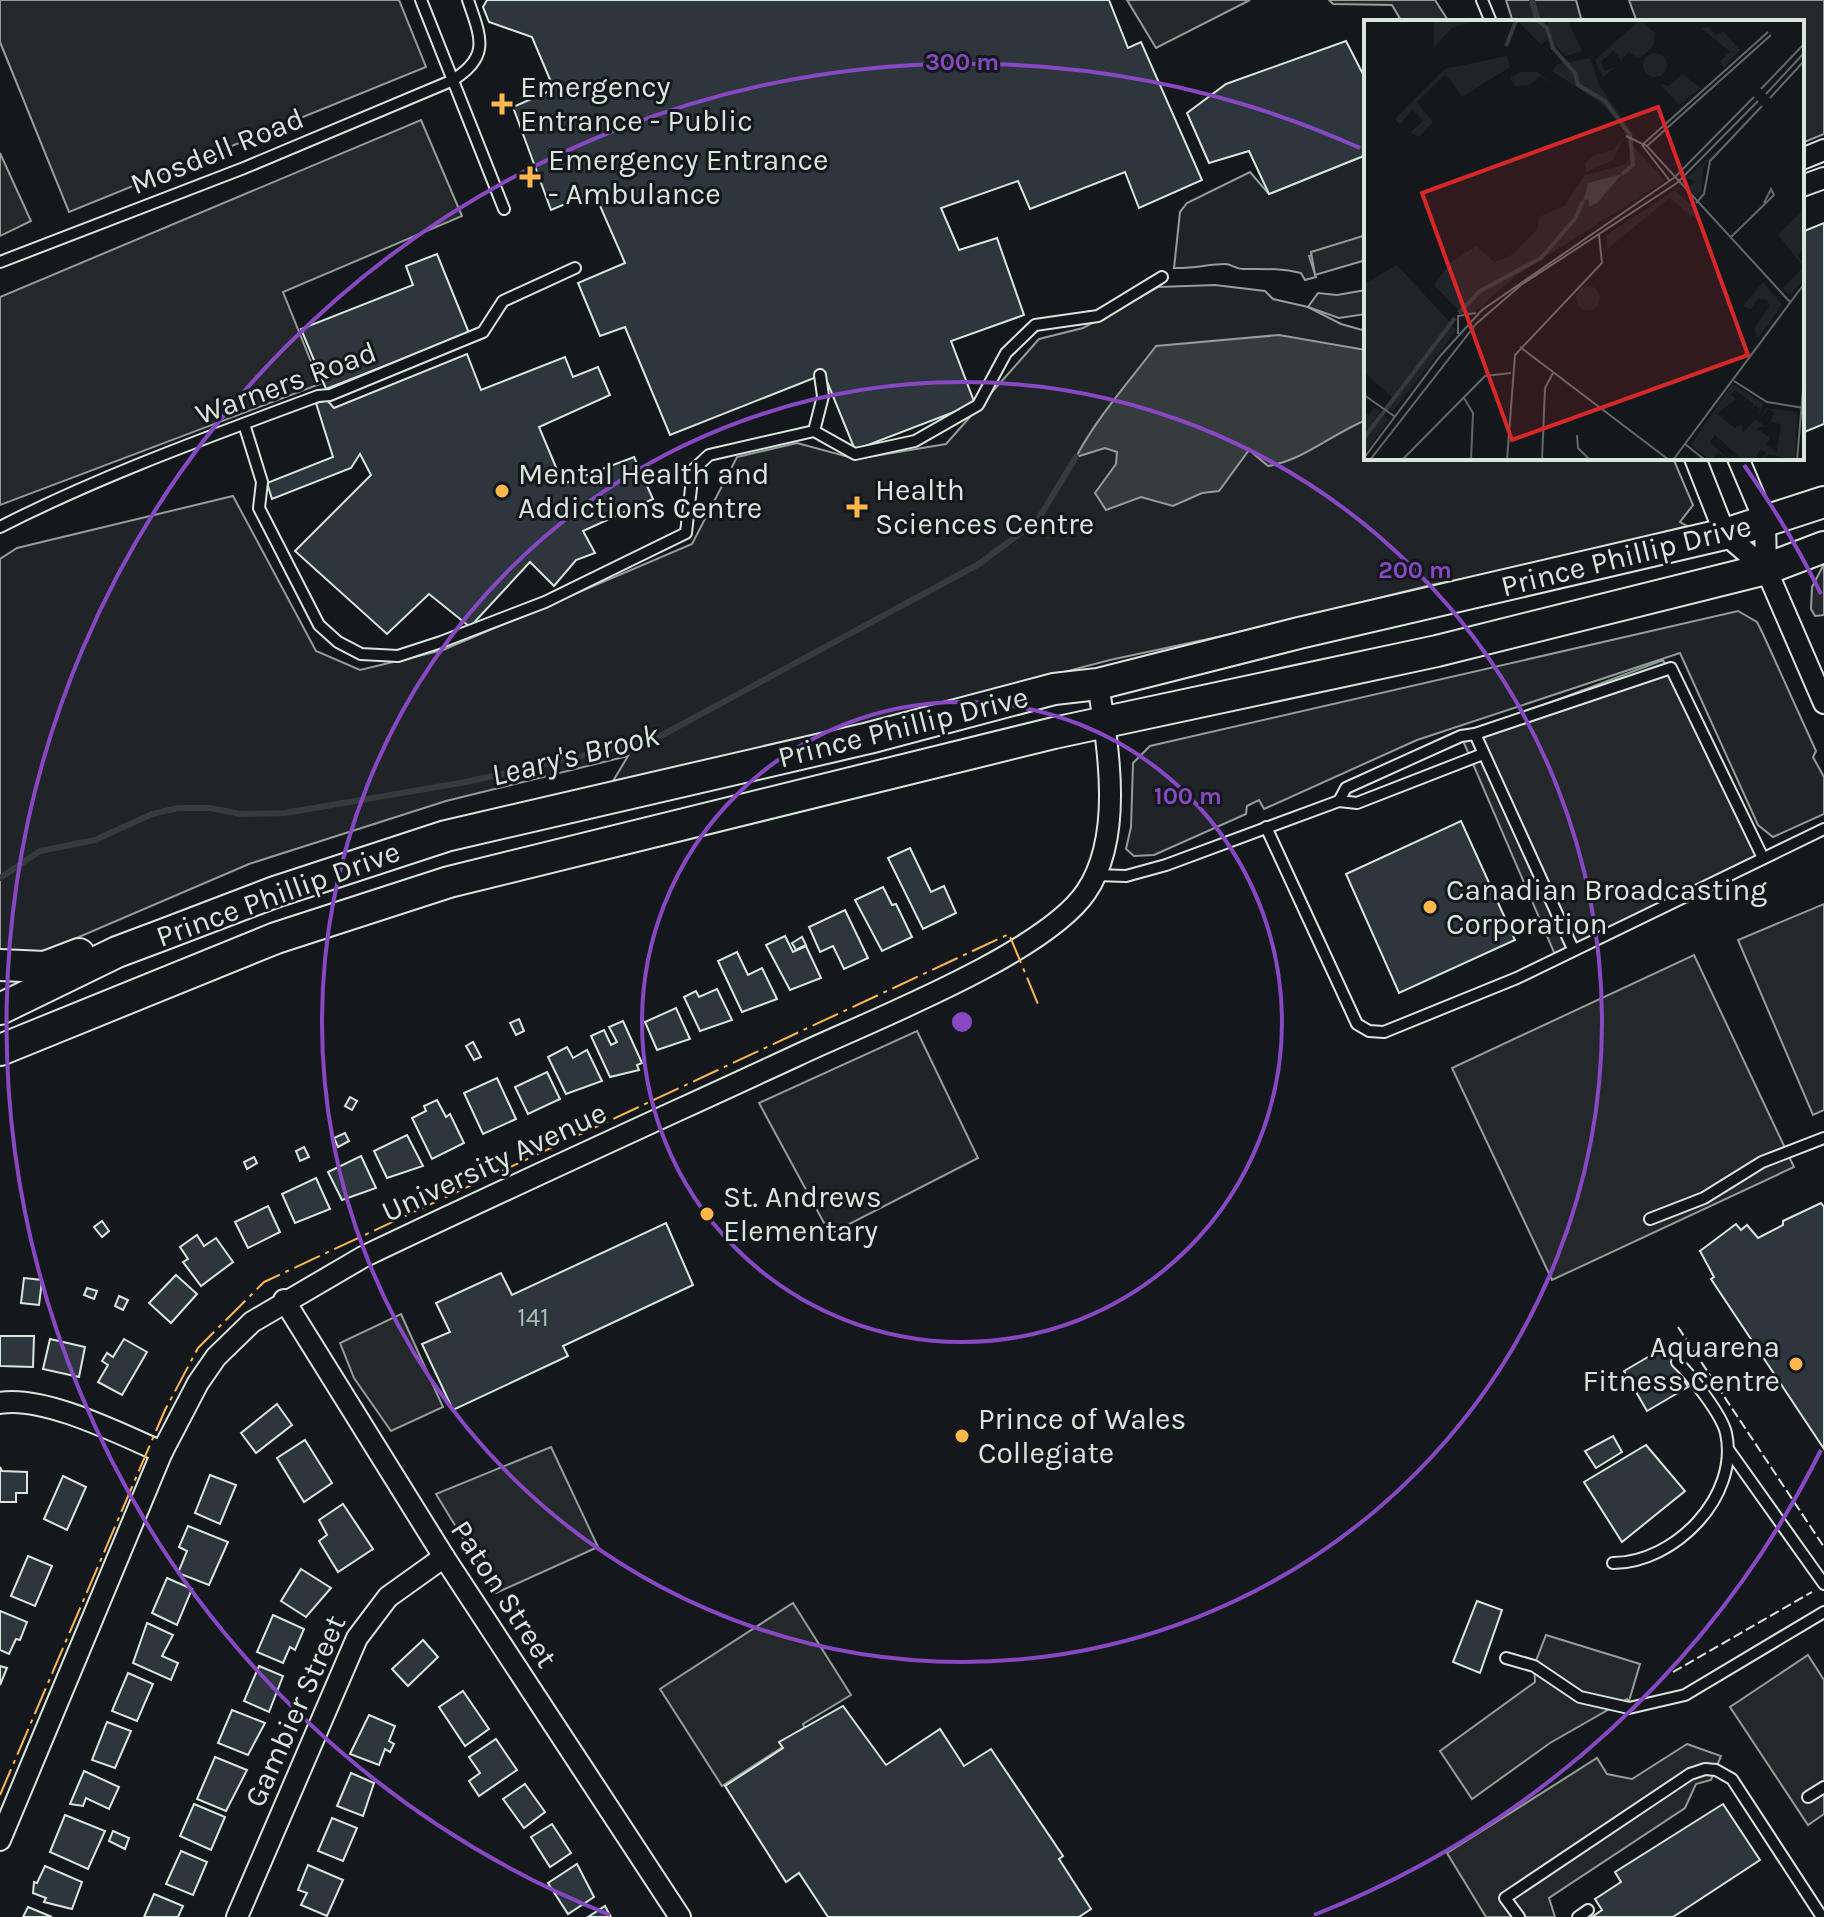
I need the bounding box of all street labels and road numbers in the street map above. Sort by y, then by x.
street label: Mosdell Road [125,100,309,202]
street label: Warners Road [191,334,381,432]
street label: Prince Phillip Drive [1497,507,1755,605]
street label: Prince Phillip Drive [774,678,1032,776]
street label: Prince Phillip Drive [151,833,405,955]
street label: University Avenue [376,1094,612,1230]
street label: Paton Street [443,1514,565,1674]
street label: Gambier Street [237,1609,353,1813]

